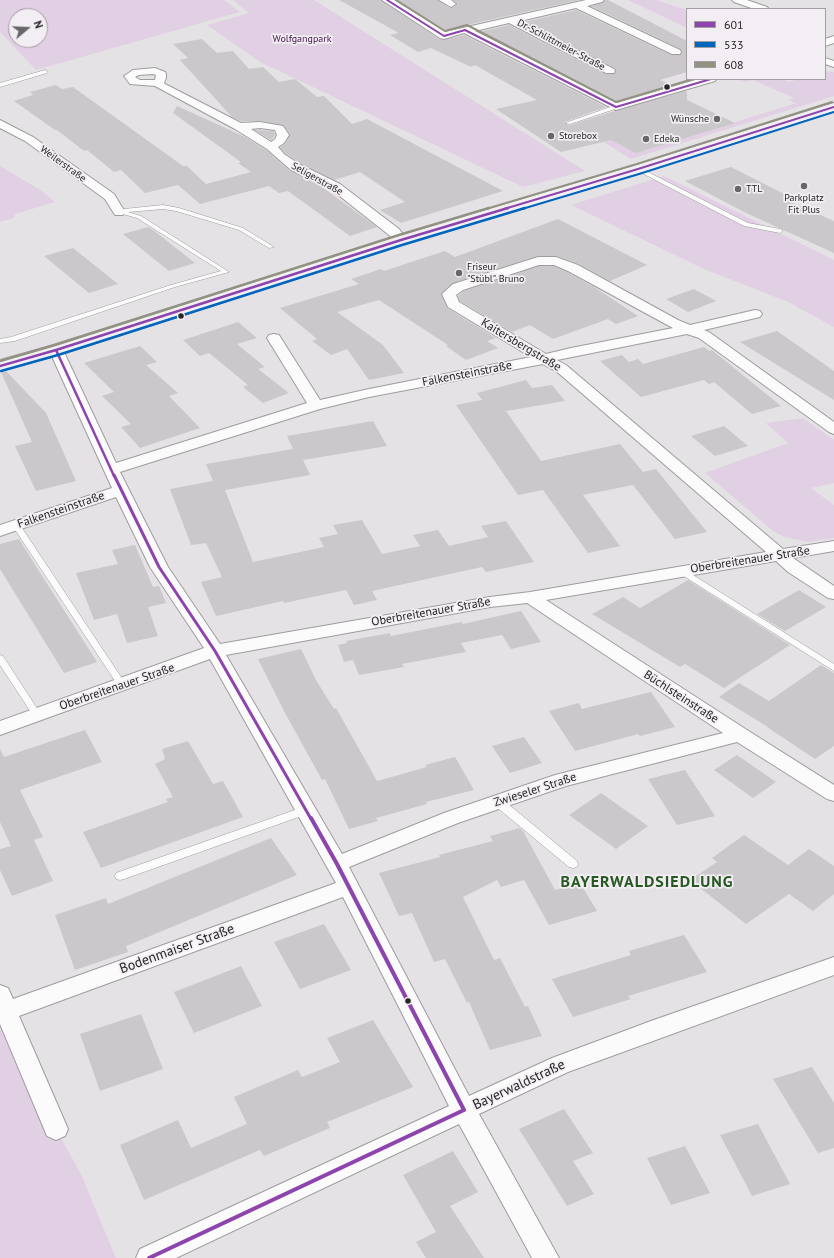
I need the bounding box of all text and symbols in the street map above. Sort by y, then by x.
north arrow [8,8,48,48]
legend [686,8,826,80]
street label: Dr.-Schlittmeier-Straße [515,17,607,73]
text: 601 [724,17,744,32]
text: N [31,19,46,30]
park label: Wolfgangpark [273,33,331,45]
text: 533 [724,37,744,52]
text: 608 [724,57,744,72]
unlabelled marker [662,82,672,92]
place label: Wünsche [671,113,709,125]
marker: Wünsche [712,114,722,124]
place label: Storebox [559,130,597,142]
marker: Storebox [546,131,556,141]
place label: Edeka [654,133,680,145]
marker: Edeka [641,134,651,144]
street label: Weilerstraße [38,143,88,185]
street label: Seligerstraße [289,160,345,198]
marker: Parkplatz Fit Plus [799,181,809,191]
place label: TTL [746,183,762,195]
marker: TTL [733,184,743,194]
place label: Parkplatz Fit Plus [784,192,824,216]
place label: Friseur "Stübl" Bruno [467,261,524,284]
marker: Friseur "Stübl" Bruno [454,268,464,278]
unlabelled marker [176,311,186,321]
street label: Kaitersbergstraße [478,315,564,375]
street label: Falkensteinstraße [421,358,513,390]
street label: Falkensteinstraße [16,488,106,532]
street label: Oberbreitenauer Straße [689,543,811,577]
street label: Oberbreitenauer Straße [370,594,492,630]
street label: Oberbreitenauer Straße [58,661,176,713]
street label: Büchlsteinstraße [641,667,721,727]
street label: Zwieseler Straße [492,770,578,810]
district label: BAYERWALDSIEDLUNG [560,872,734,892]
street label: Bodenmaiser Straße [117,920,237,978]
unlabelled marker [403,996,413,1006]
street label: Bayerwaldstraße [470,1056,568,1114]

